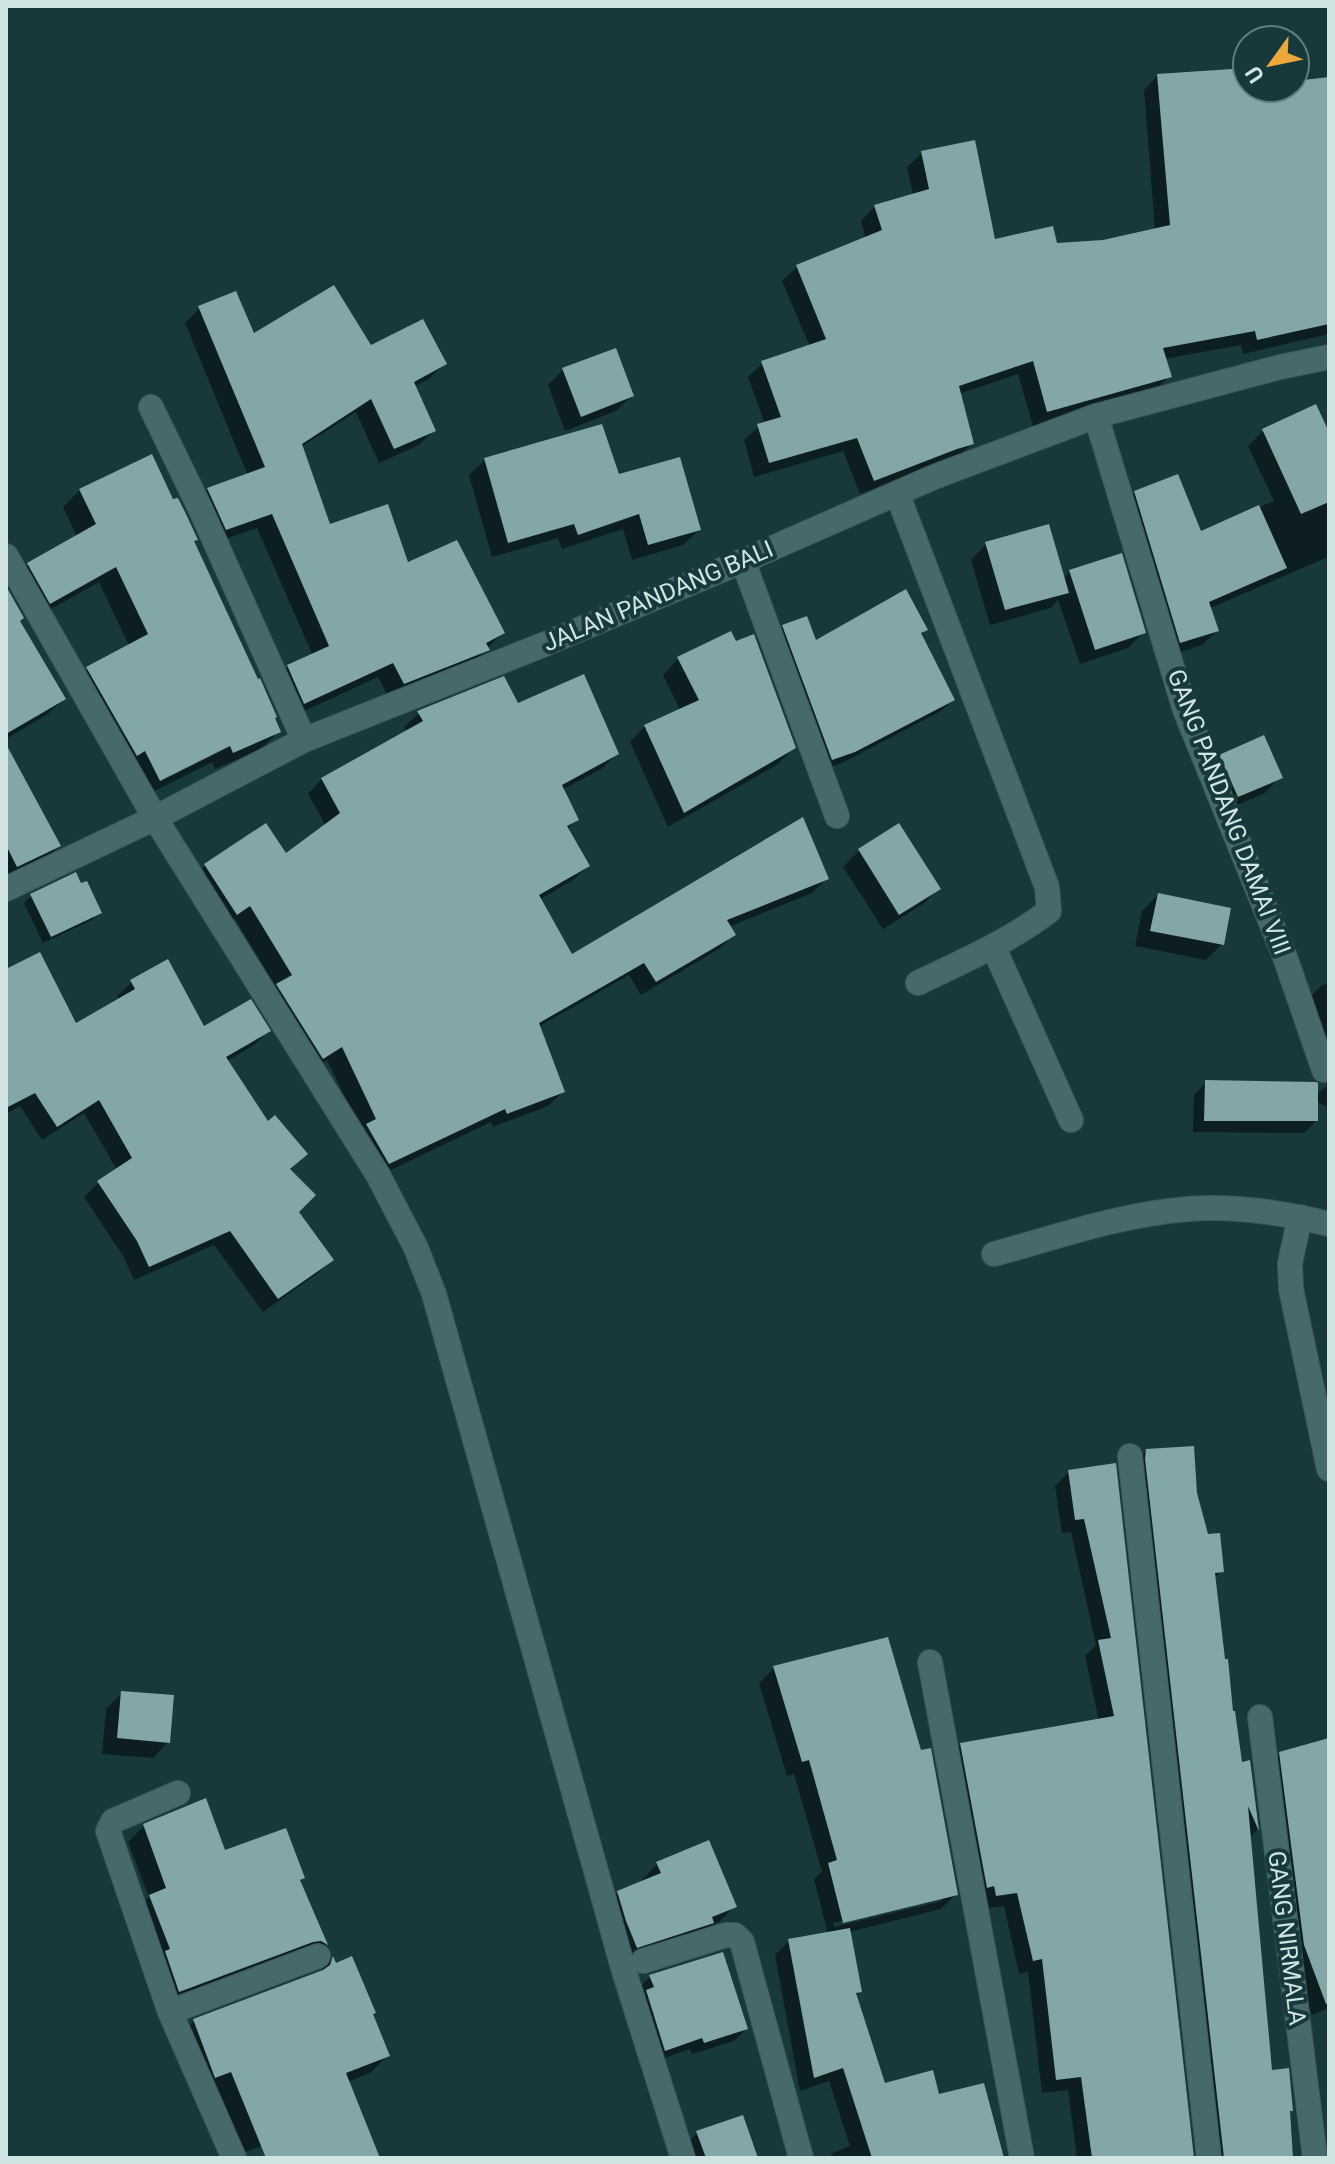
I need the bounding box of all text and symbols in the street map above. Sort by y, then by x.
north arrow [1231,24,1311,104]
text: U [1240,62,1269,88]
street label: JALAN PANDANG BALI [539,535,777,657]
street label: GANG PANDANG DAMAI VIII [1162,665,1296,959]
street label: GANG NIRMALA [1262,1849,1312,2027]

